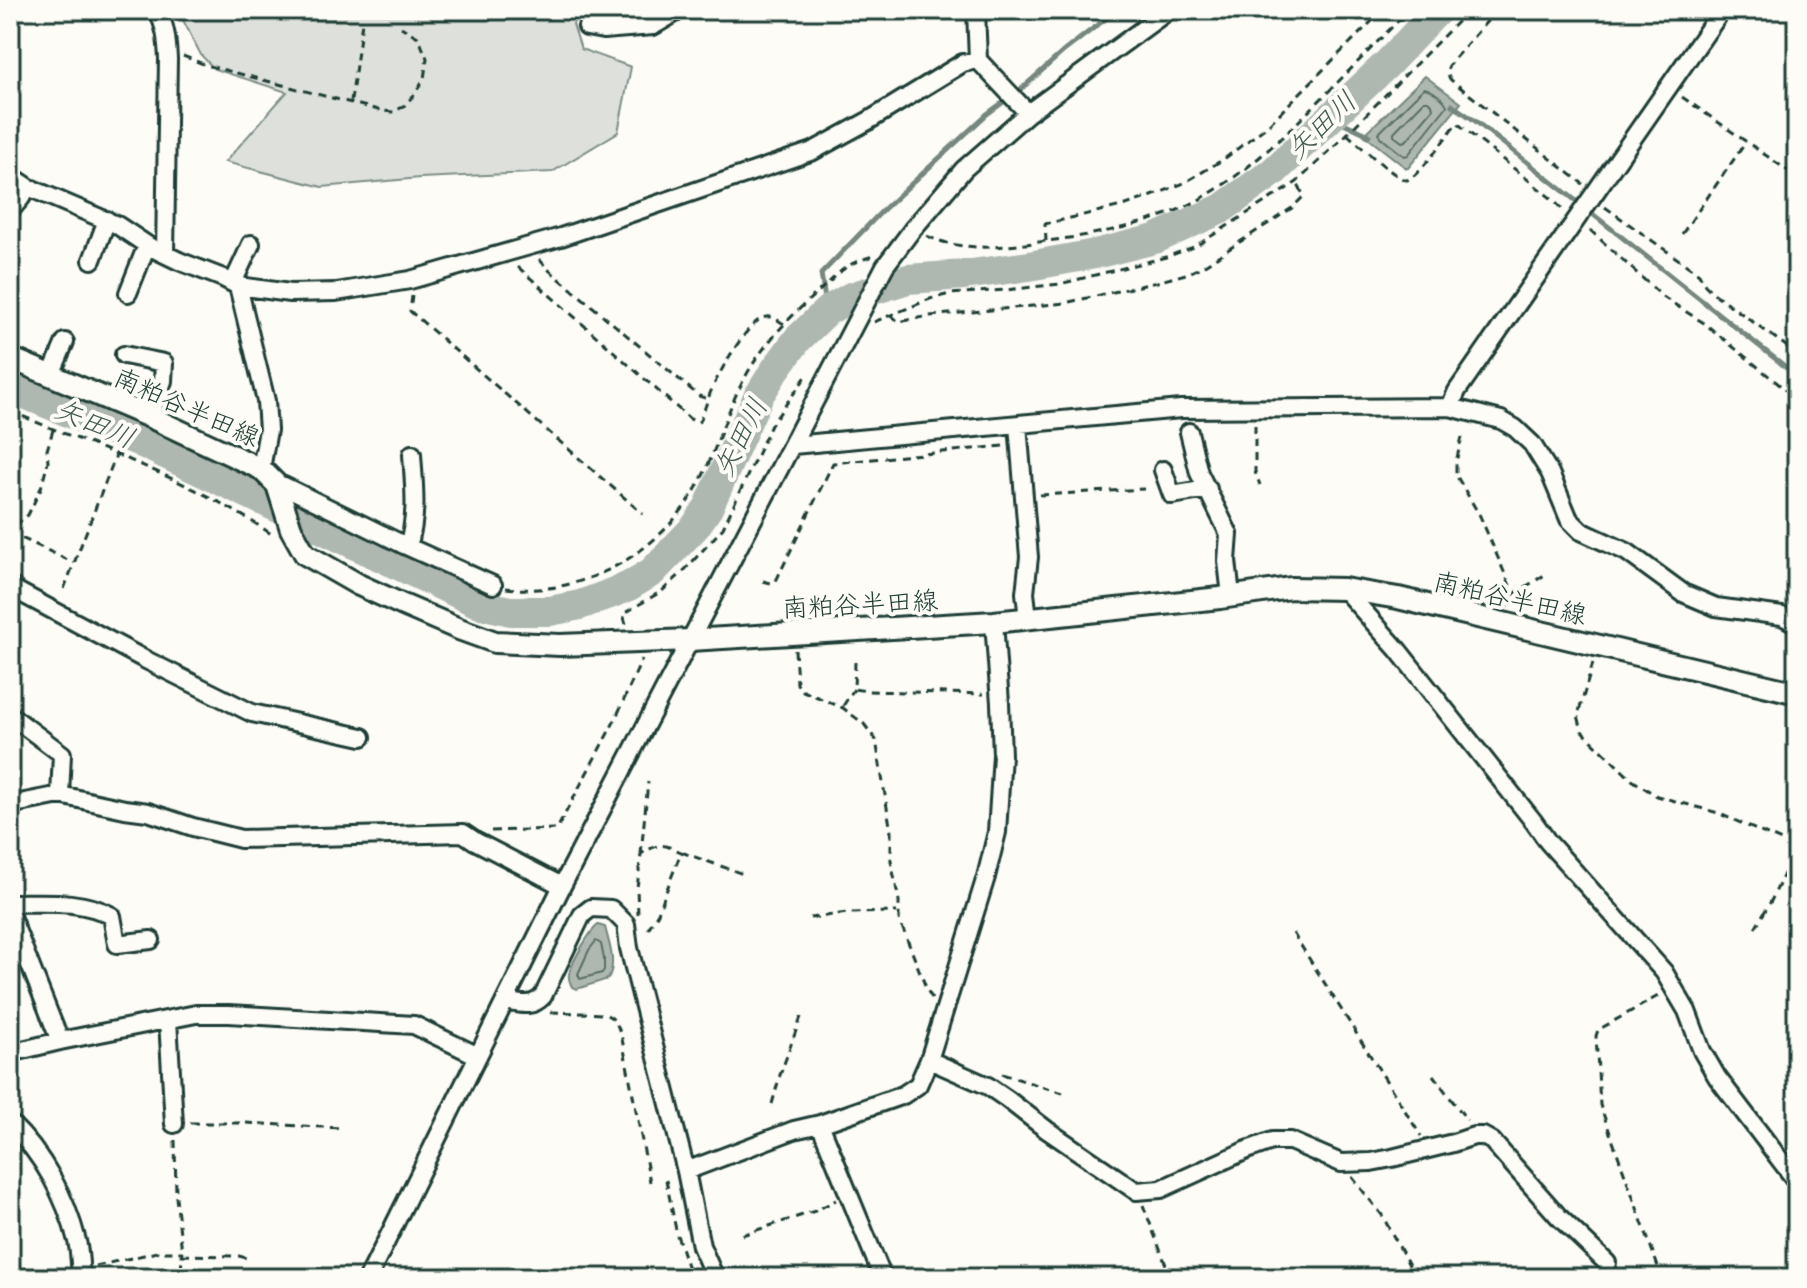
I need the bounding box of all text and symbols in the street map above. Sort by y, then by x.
water label: 矢田川 [1279,84,1368,171]
street label: 南粕谷半田線 [107,361,265,459]
water label: 矢田川 [47,391,140,462]
water label: 矢田川 [706,392,780,485]
street label: 南粕谷半田線 [1429,565,1590,637]
street label: 南粕谷半田線 [781,584,939,630]

